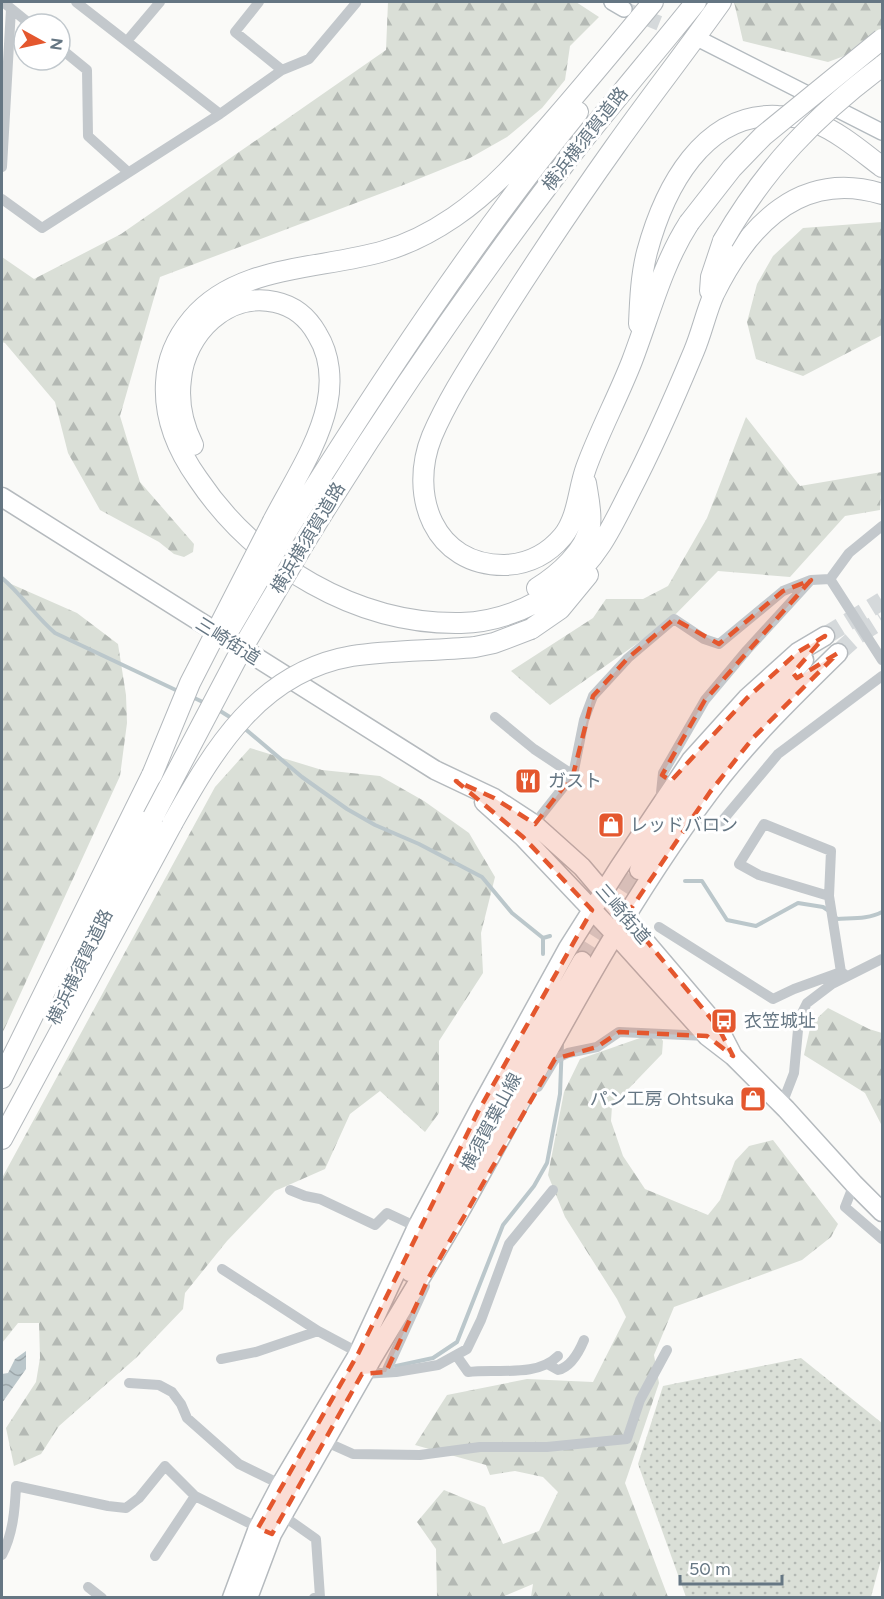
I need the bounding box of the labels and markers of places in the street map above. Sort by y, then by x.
restaurant icon: ガスト [513,766,543,796]
place label: ガスト [548,770,602,792]
shop icon: レッドバロン [596,810,626,840]
place label: レッドバロン [630,814,738,836]
bus stop icon: 衣笠城址 [709,1006,739,1036]
place label: 衣笠城址 [744,1010,816,1032]
shop icon: パン工房 Ohtsuka [738,1084,768,1114]
place label: パン工房 Ohtsuka [590,1088,734,1110]

